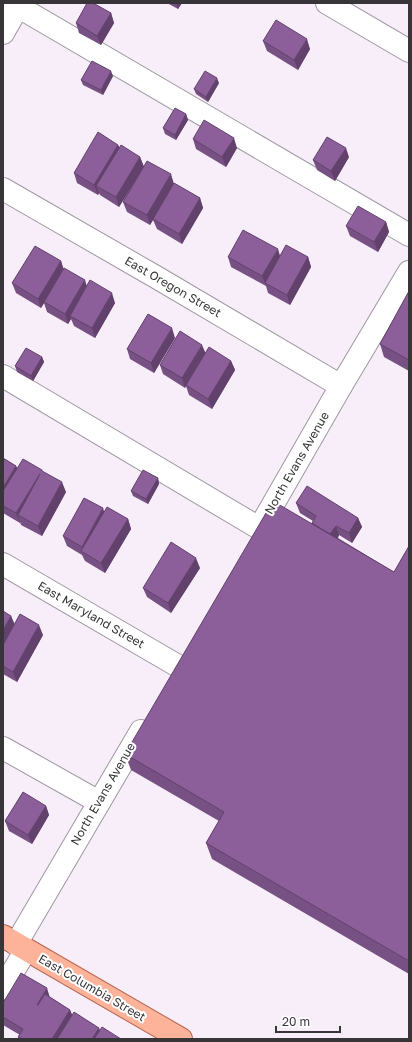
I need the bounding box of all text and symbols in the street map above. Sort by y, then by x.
street label: East Oregon Street [122,253,224,320]
street label: North Evans Avenue [261,409,332,517]
street label: East Maryland Street [35,578,148,651]
street label: North Evans Avenue [67,740,138,848]
street label: East Columbia Street [36,951,149,1024]
scale bar [276,1008,340,1034]
text: 20 m [282,1014,310,1029]

